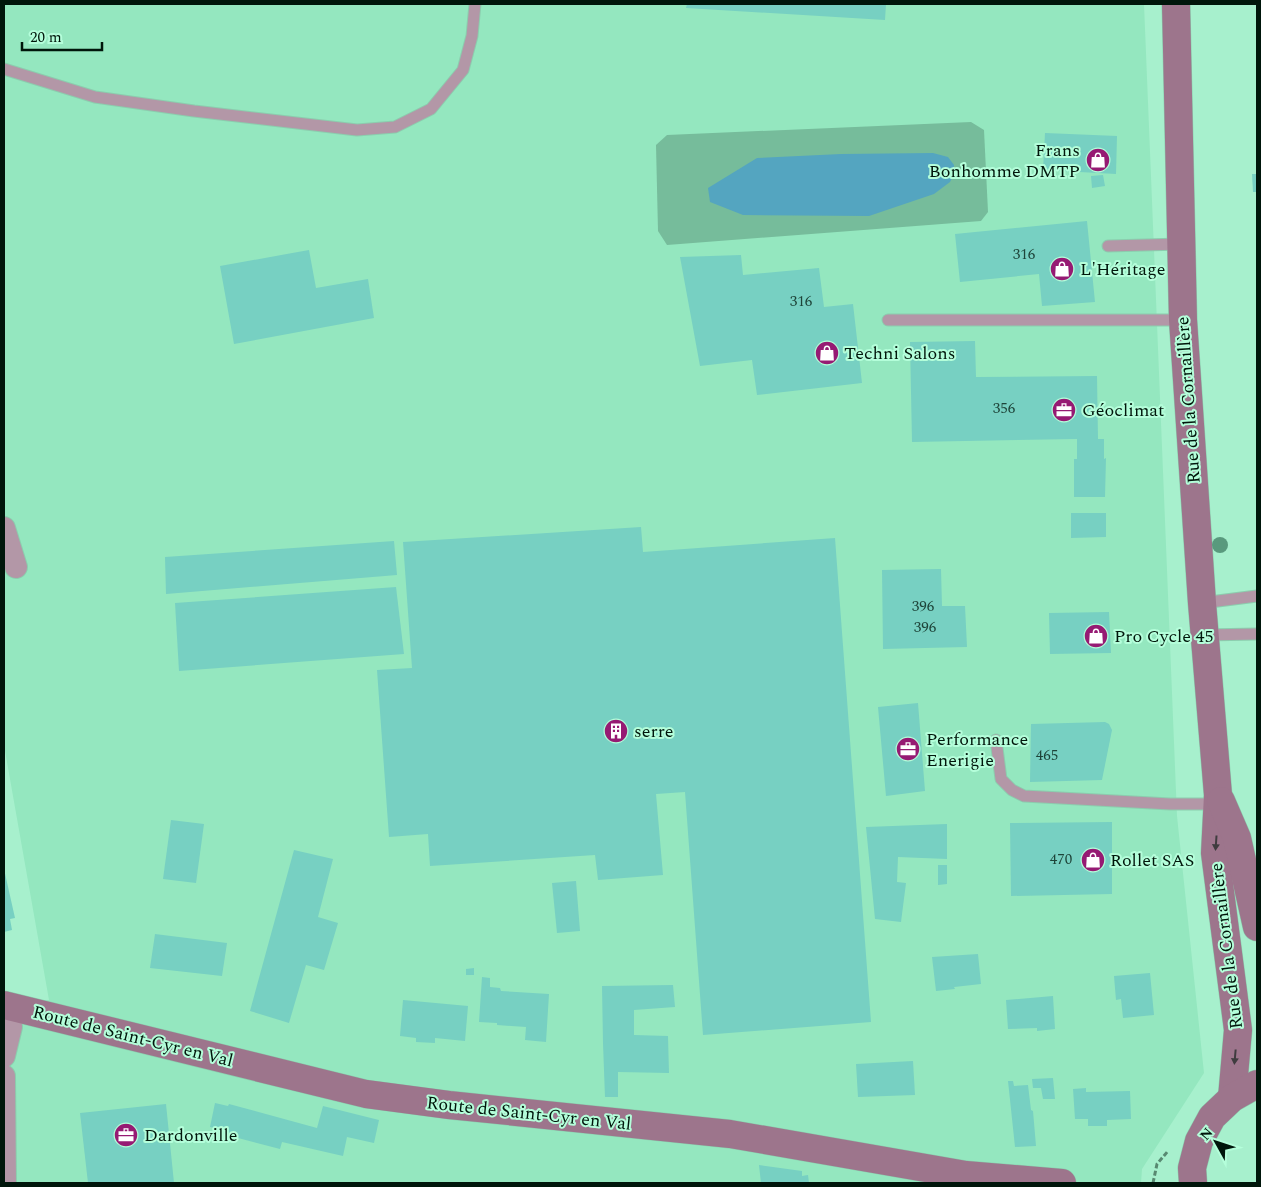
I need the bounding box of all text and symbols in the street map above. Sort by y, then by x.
scale bar [22,20,102,52]
text: 20 m [30,26,62,49]
place label: Frans Bonhomme DMTP [929,137,1080,185]
shop icon: Frans Bonhomme DMTP [1085,147,1111,173]
house number: 316 [1013,243,1036,266]
shop icon: L'Héritage [1049,256,1075,282]
place label: L'Héritage [1080,256,1165,283]
house number: 316 [790,290,813,313]
street label: Rue de la Cornaillère [1169,316,1208,484]
shop icon: Techni Salons [814,340,840,366]
place label: Techni Salons [844,340,955,367]
house number: 356 [993,397,1016,420]
office icon: Géoclimat [1051,397,1077,423]
place label: Géoclimat [1082,397,1164,424]
house number: 396 [912,595,935,618]
house number: 396 [914,616,937,639]
shop icon: Pro Cycle 45 [1083,623,1109,649]
place label: Pro Cycle 45 [1114,623,1214,650]
building icon: serre [603,718,629,744]
place label: serre [634,718,674,745]
place label: Performance Enerigie [926,726,1028,774]
office icon: Performance Enerigie [895,736,921,762]
house number: 465 [1036,744,1058,767]
one-way arrow [1211,836,1219,852]
shop icon: Rollet SAS [1080,847,1106,873]
place label: Rollet SAS [1110,847,1194,874]
house number: 470 [1050,848,1072,871]
street label: Rue de la Cornaillère [1203,861,1250,1030]
street label: Route de Saint-Cyr en Val [30,999,236,1074]
one-way arrow [1231,1049,1239,1065]
street label: Route de Saint-Cyr en Val [425,1089,633,1138]
north arrow [1191,1117,1241,1167]
office icon: Dardonville [113,1122,139,1148]
place label: Dardonville [144,1122,238,1149]
text: N [1195,1123,1218,1145]

